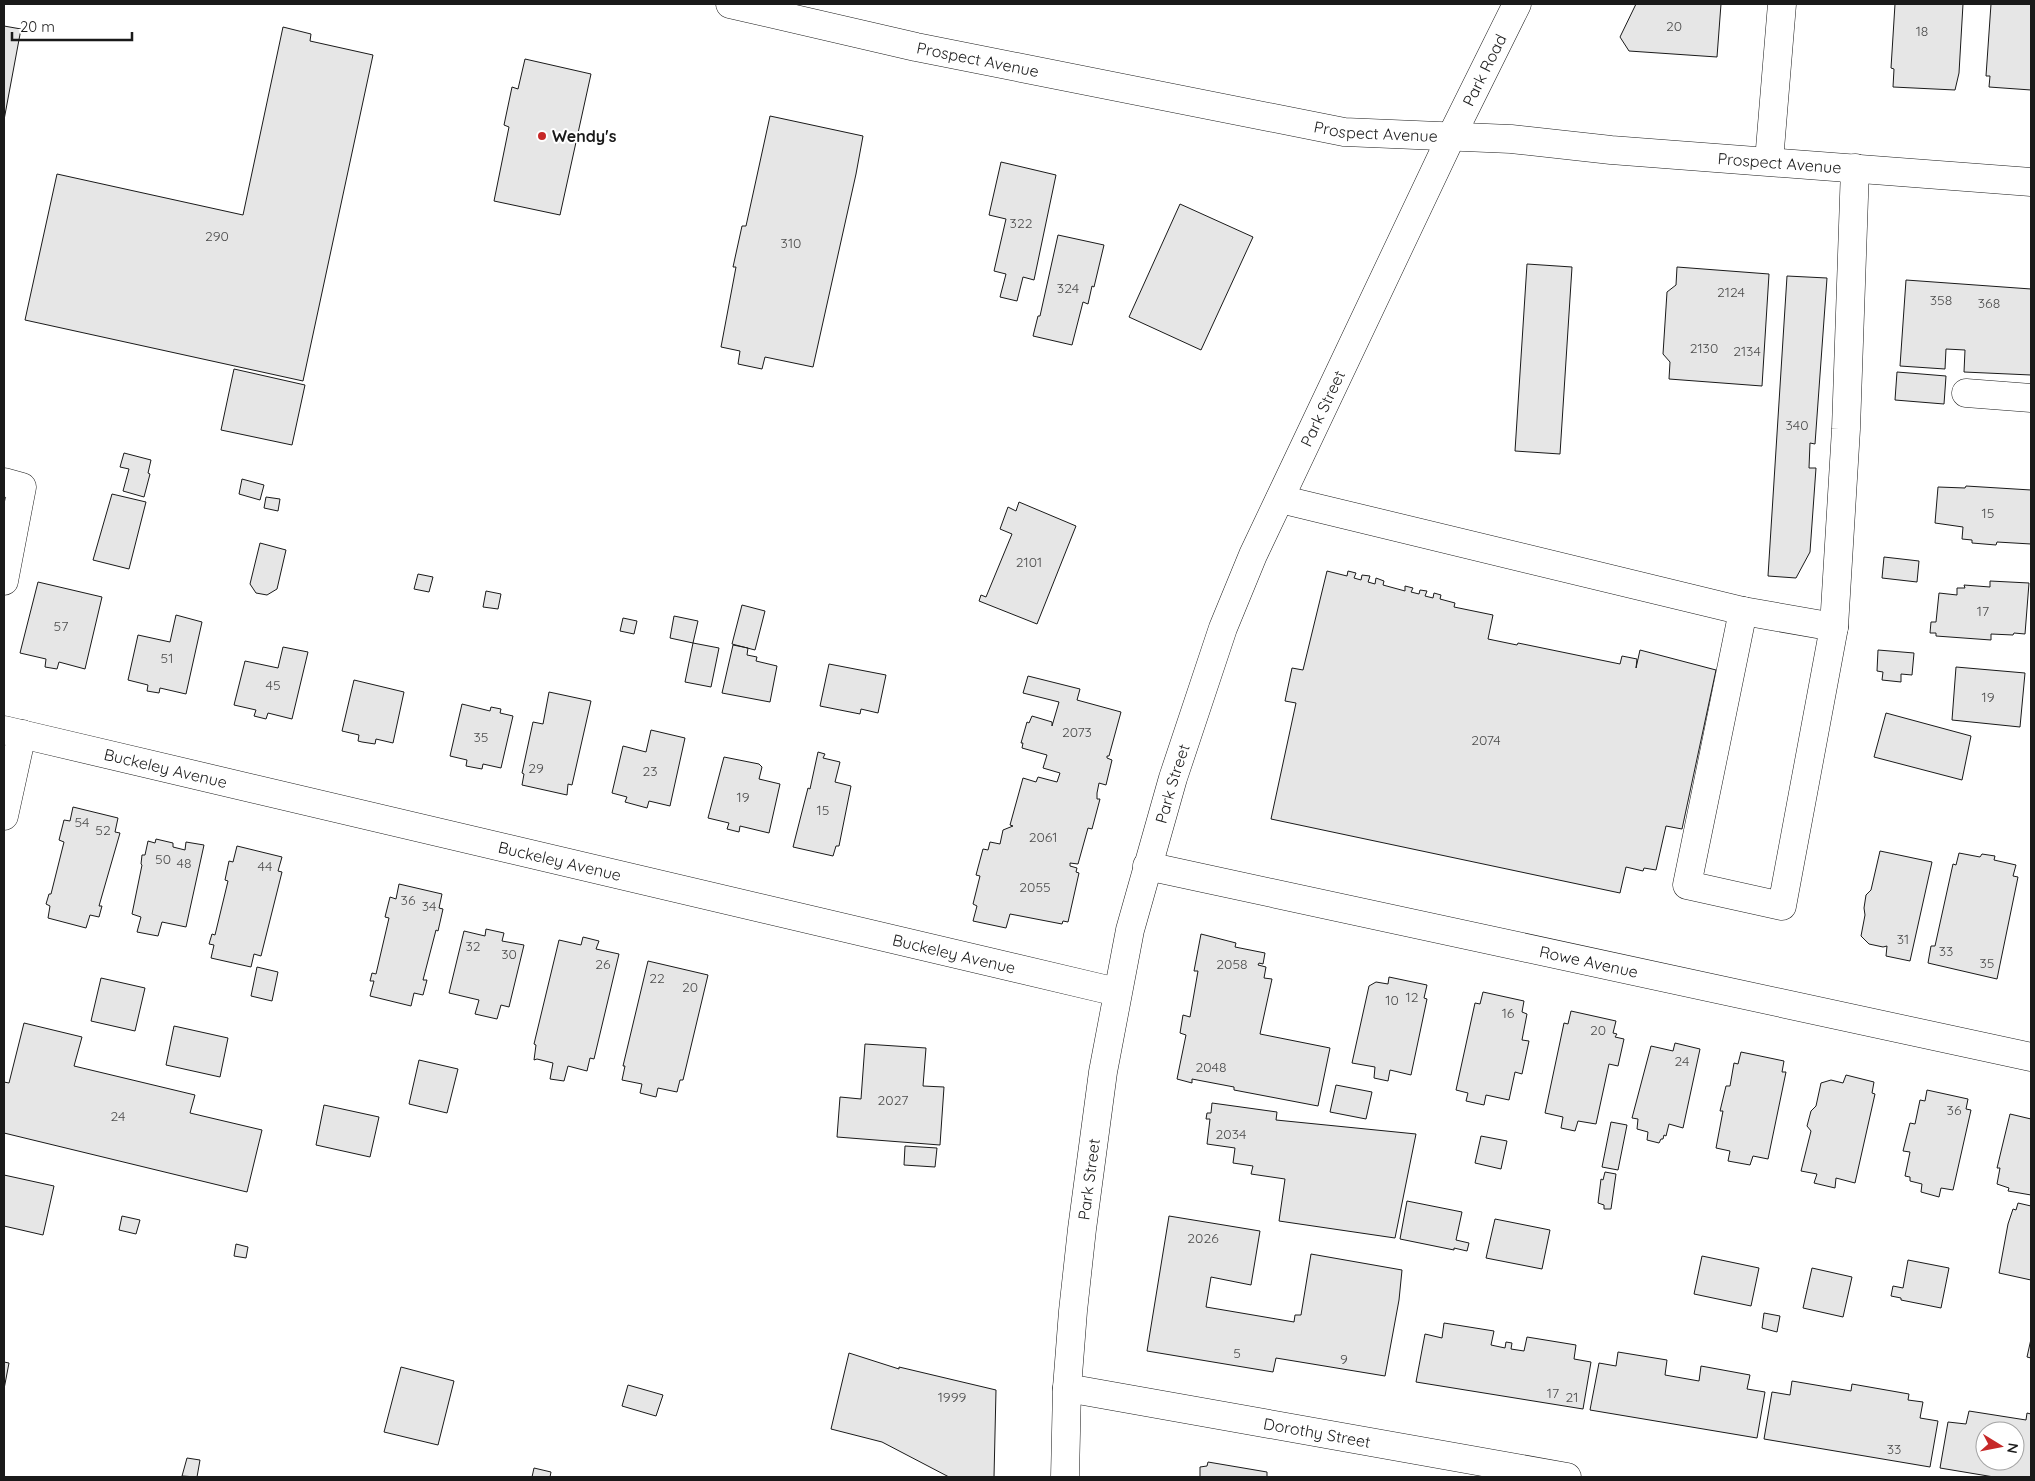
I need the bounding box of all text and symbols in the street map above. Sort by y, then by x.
scale bar [12,10,132,42]
text: 20 m [20,17,55,36]
house number: 20 [1666,17,1682,35]
house number: 18 [1916,22,1928,40]
street label: Park Road [1458,31,1511,109]
street label: Prospect Avenue [915,37,1041,81]
street label: Prospect Avenue [1312,116,1438,146]
place label: Wendy's [552,126,617,146]
marker: Wendy's [536,130,548,142]
street label: Prospect Avenue [1717,148,1842,178]
house number: 322 [1010,214,1033,232]
house number: 290 [205,227,229,245]
house number: 310 [781,234,801,252]
house number: 324 [1057,279,1079,297]
house number: 2124 [1717,283,1745,301]
house number: 358 [1930,291,1952,309]
house number: 368 [1978,294,2000,312]
house number: 2130 [1690,339,1718,357]
house number: 2134 [1733,342,1761,360]
street label: Park Street [1296,367,1349,450]
house number: 340 [1785,416,1809,434]
house number: 15 [1982,504,1994,522]
house number: 2101 [1016,553,1042,571]
house number: 17 [1977,602,1989,620]
house number: 57 [54,617,68,635]
house number: 51 [161,649,173,667]
house number: 45 [265,676,281,694]
house number: 19 [1982,688,1995,706]
house number: 2073 [1062,723,1092,741]
house number: 35 [474,728,488,746]
house number: 2074 [1471,731,1501,749]
street label: Park Street [1151,741,1194,826]
street label: Buckeley Avenue [102,744,229,792]
house number: 29 [528,759,544,777]
house number: 23 [642,762,658,780]
house number: 19 [737,788,750,806]
house number: 15 [817,801,829,819]
house number: 54 [74,813,90,831]
house number: 52 [95,821,111,839]
house number: 2061 [1029,828,1057,846]
street label: Buckeley Avenue [496,837,623,885]
house number: 50 [155,850,171,868]
house number: 48 [177,854,191,872]
house number: 44 [258,857,272,875]
house number: 2055 [1019,878,1051,896]
house number: 36 [401,891,416,909]
house number: 34 [422,897,436,915]
street label: Buckeley Avenue [891,929,1018,978]
house number: 31 [1897,930,1909,948]
house number: 32 [465,937,481,955]
street label: Rowe Avenue [1538,941,1640,982]
house number: 33 [1939,942,1953,960]
house number: 30 [501,945,517,963]
house number: 35 [1980,954,1994,972]
house number: 26 [595,955,611,973]
house number: 2058 [1216,955,1248,973]
house number: 22 [649,969,665,987]
house number: 20 [682,978,698,996]
house number: 12 [1406,988,1419,1006]
house number: 10 [1385,991,1399,1009]
house number: 16 [1502,1004,1515,1022]
house number: 20 [1590,1021,1606,1039]
house number: 24 [1675,1052,1689,1070]
house number: 2048 [1195,1058,1227,1076]
house number: 2027 [878,1091,908,1109]
house number: 36 [1947,1101,1962,1119]
house number: 24 [111,1107,125,1125]
house number: 2034 [1216,1125,1246,1143]
street label: Park Street [1073,1137,1104,1221]
house number: 2026 [1187,1229,1219,1247]
house number: 5 [1233,1344,1241,1362]
house number: 9 [1340,1350,1348,1368]
house number: 17 [1547,1384,1559,1402]
house number: 1999 [938,1388,966,1406]
house number: 21 [1566,1388,1578,1406]
street label: Dorothy Street [1262,1413,1372,1452]
north arrow [1975,1421,2025,1471]
house number: 33 [1887,1440,1901,1458]
text: N [2003,1442,2023,1455]

